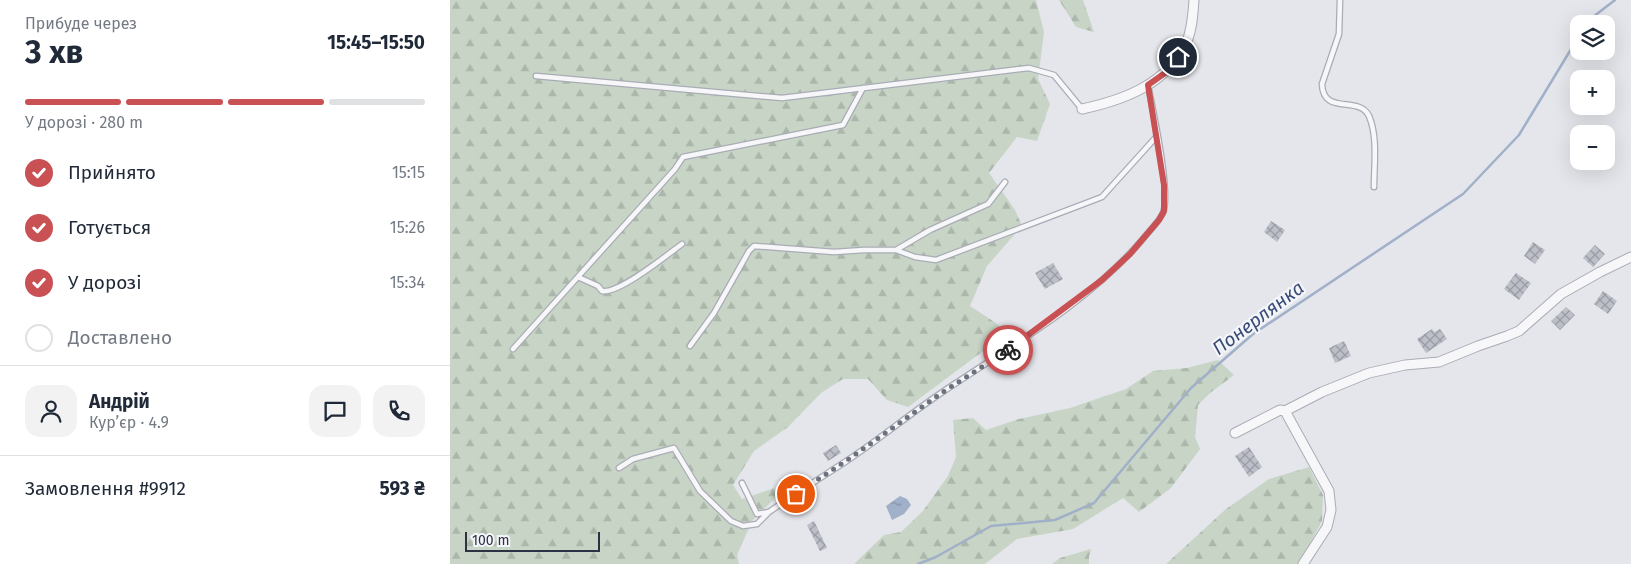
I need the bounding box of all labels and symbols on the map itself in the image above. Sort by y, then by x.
pin [1157,36,1199,78]
water label: Понерлянка [1208,276,1308,360]
courier [983,325,1033,375]
pin [775,473,817,515]
scale bar [465,529,600,552]

